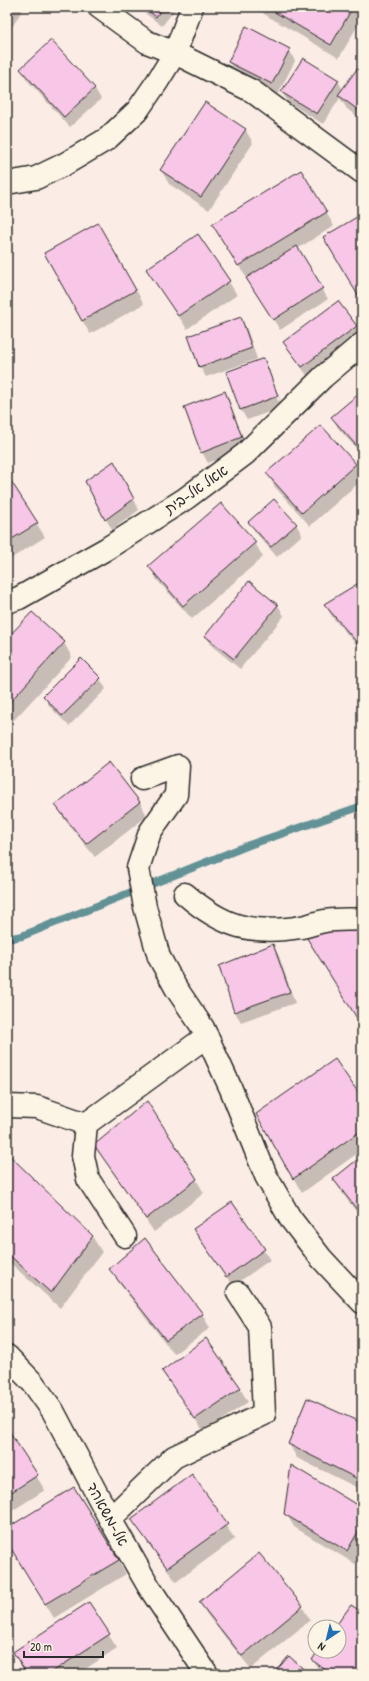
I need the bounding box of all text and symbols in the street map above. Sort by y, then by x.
street label: אאל אל-בית [159,459,232,519]
street label: אל-משאהד [82,1478,134,1550]
north arrow [307,1619,347,1659]
scale bar [24,1633,103,1659]
text: 20 m [30,1638,52,1655]
text: N [315,1640,328,1655]

